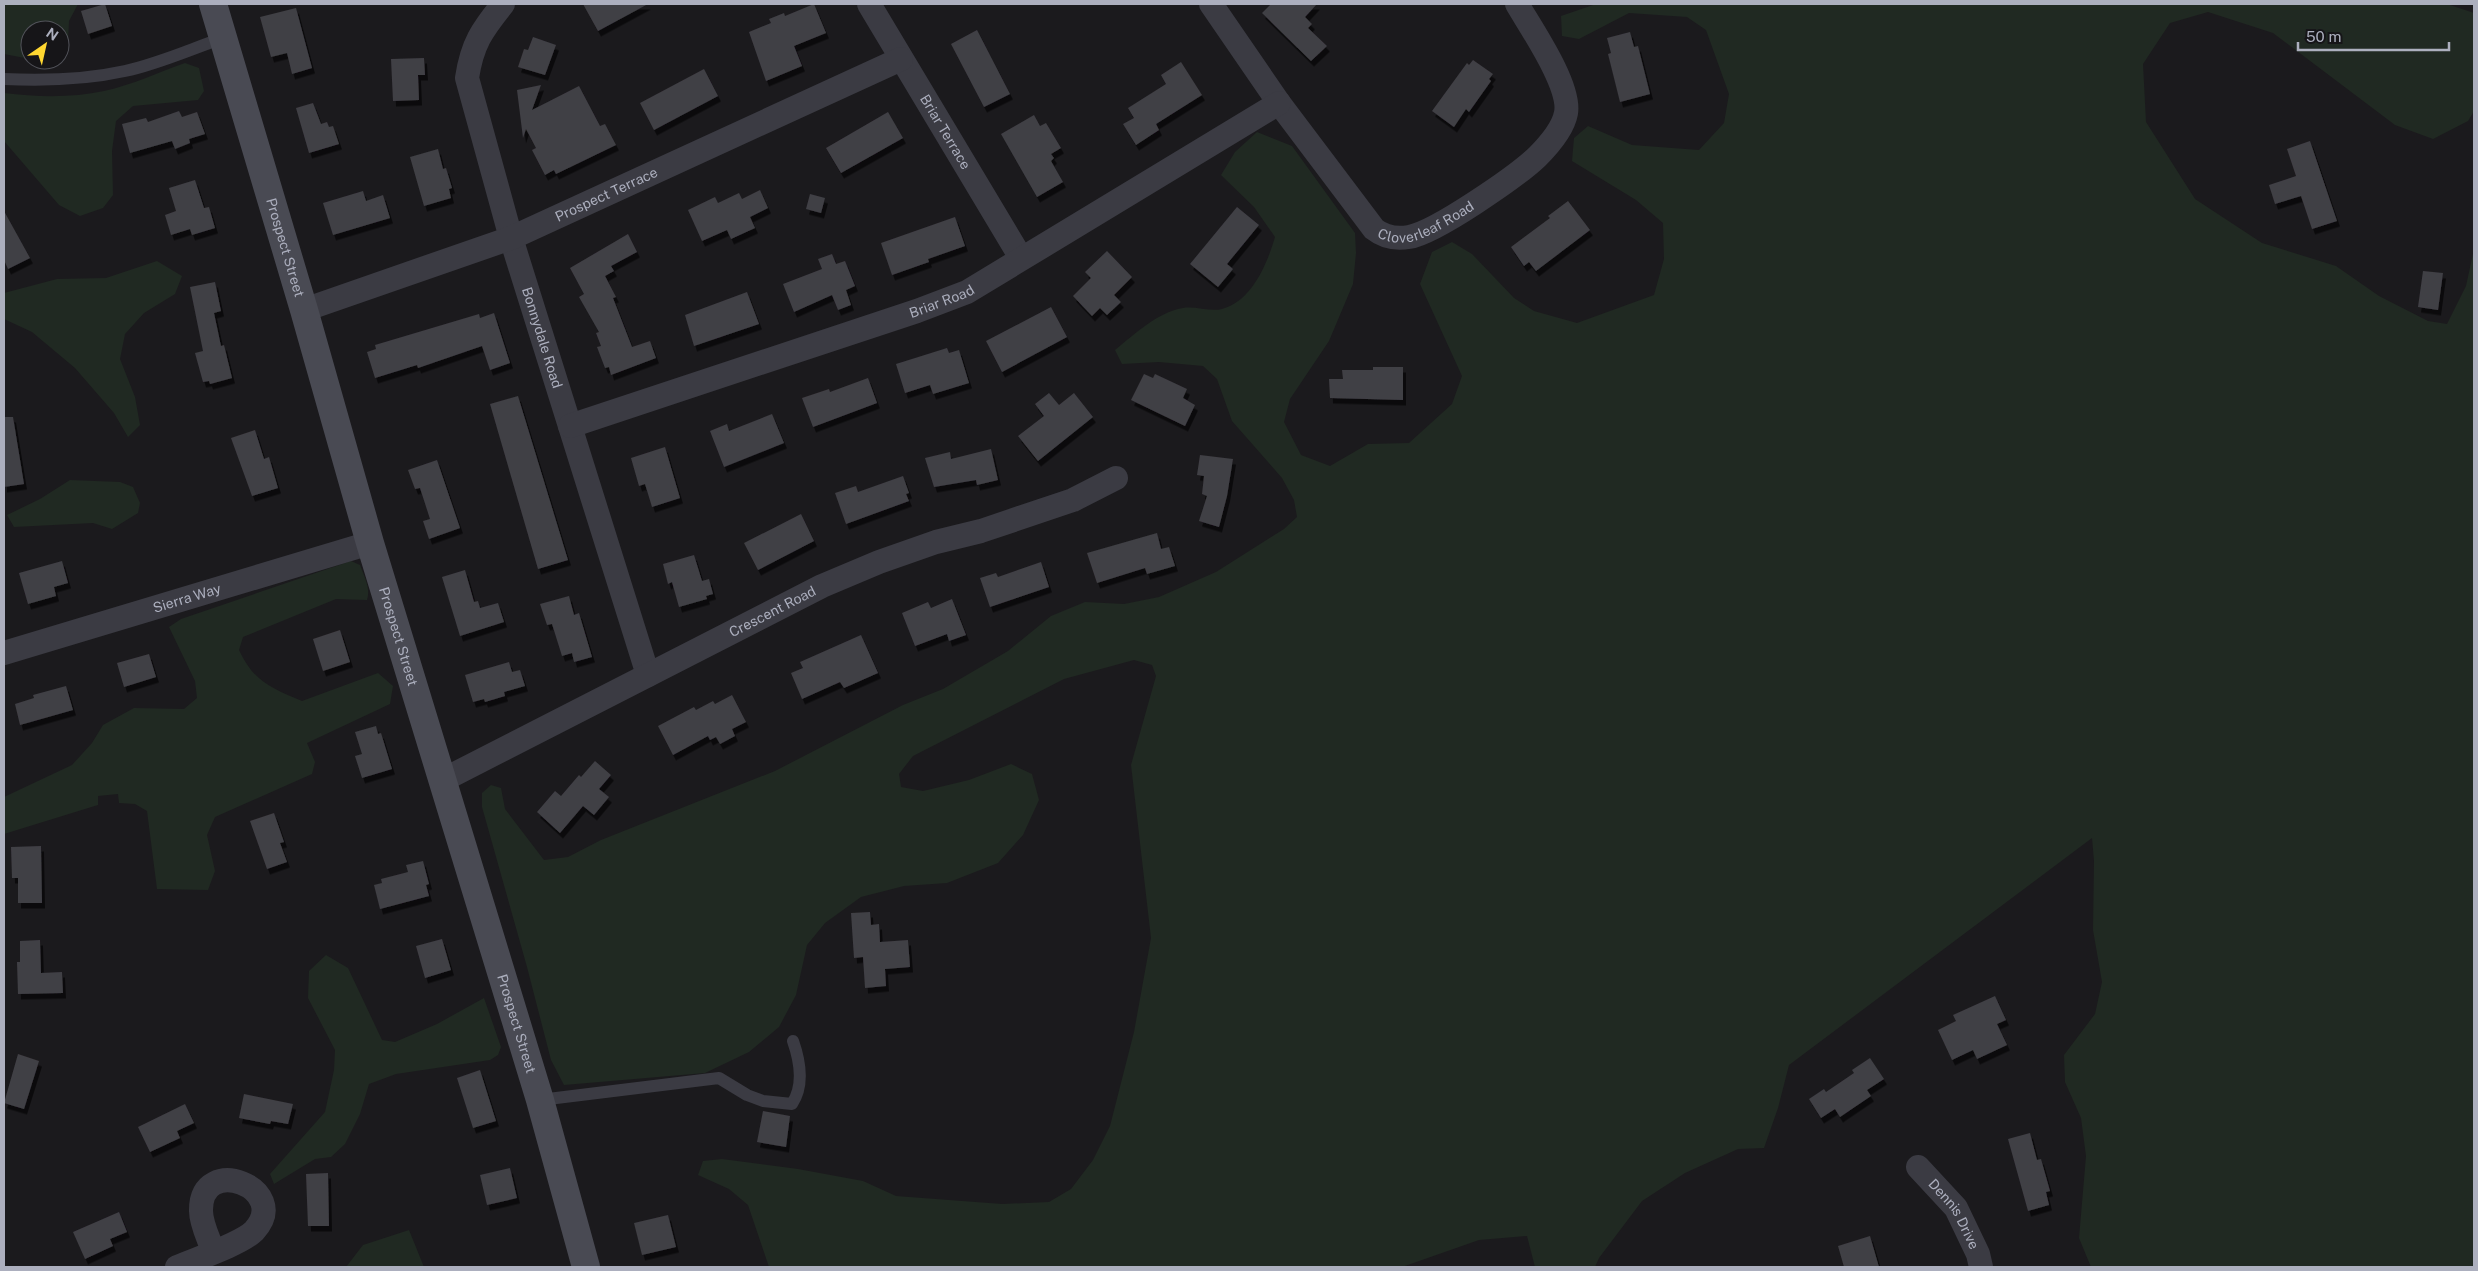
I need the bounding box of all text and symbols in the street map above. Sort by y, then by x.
north arrow [20,20,70,70]
scale bar [2298,20,2449,52]
text: N [43,25,61,44]
text: 50 m [2306,28,2341,45]
street label: Briar Terrace [917,92,974,172]
street label: Prospect Terrace [553,164,660,225]
street label: Prospect Street [263,196,308,299]
street label: Cloverleaf Road [1375,198,1477,246]
street label: Briar Road [907,282,977,321]
street label: Bonnydale Road [519,285,566,390]
street label: Sierra Way [151,580,223,616]
street label: Crescent Road [726,583,818,640]
street label: Prospect Street [376,585,421,688]
street label: Prospect Street [494,972,539,1075]
street label: Dennis Drive [1925,1176,1983,1252]

